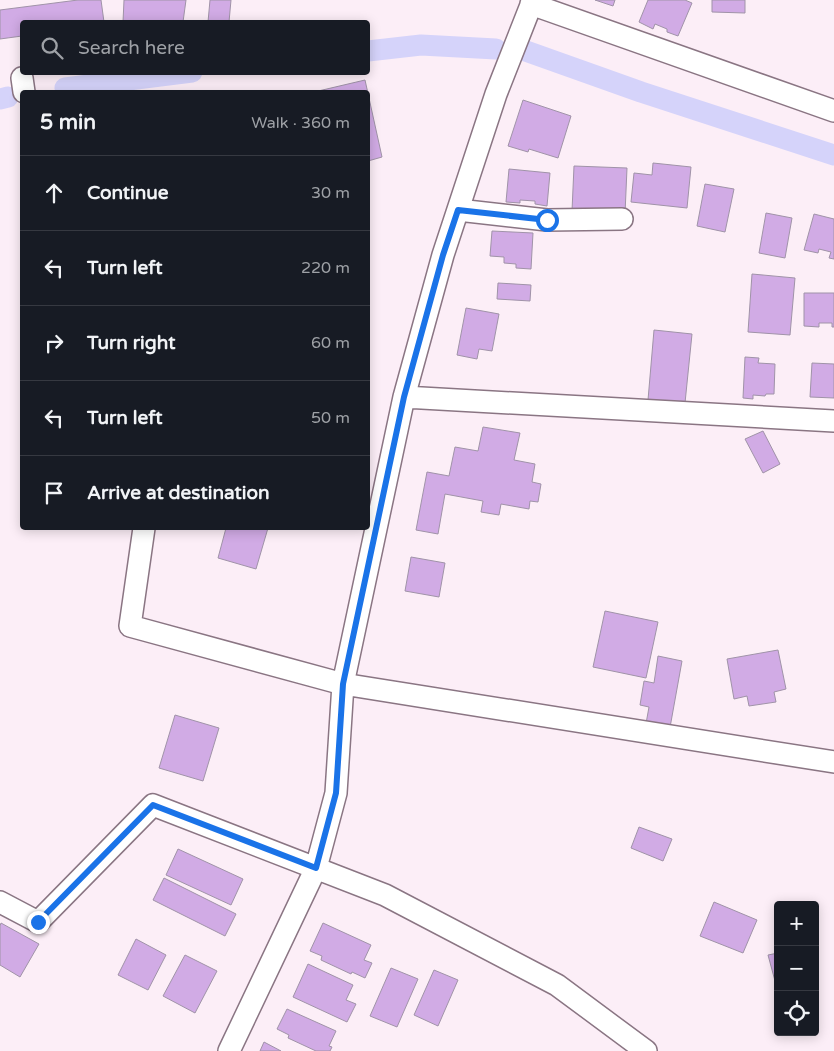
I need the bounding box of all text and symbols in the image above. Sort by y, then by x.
search box [20,20,370,75]
icon: search [38,34,66,62]
text: Search here [78,37,185,59]
text: 5 min [40,110,96,135]
text: Walk · 360 m [251,113,350,133]
icon: ahead [40,179,68,207]
text: Continue [87,182,169,204]
text: 30 m [311,183,350,203]
route start [536,209,559,232]
icon: left [40,254,68,282]
text: Turn left [87,257,163,279]
text: 220 m [301,258,350,278]
icon: right [40,329,68,357]
text: Turn right [87,332,175,354]
text: 60 m [311,333,350,353]
icon: left [40,404,68,432]
text: Turn left [87,407,163,429]
text: 50 m [311,408,350,428]
icon: arrive [40,479,68,507]
text: Arrive at destination [87,482,270,504]
map controls [774,901,819,1036]
button: + [774,901,819,946]
route end [27,911,50,934]
button: − [774,946,819,991]
button: locate [774,991,819,1036]

